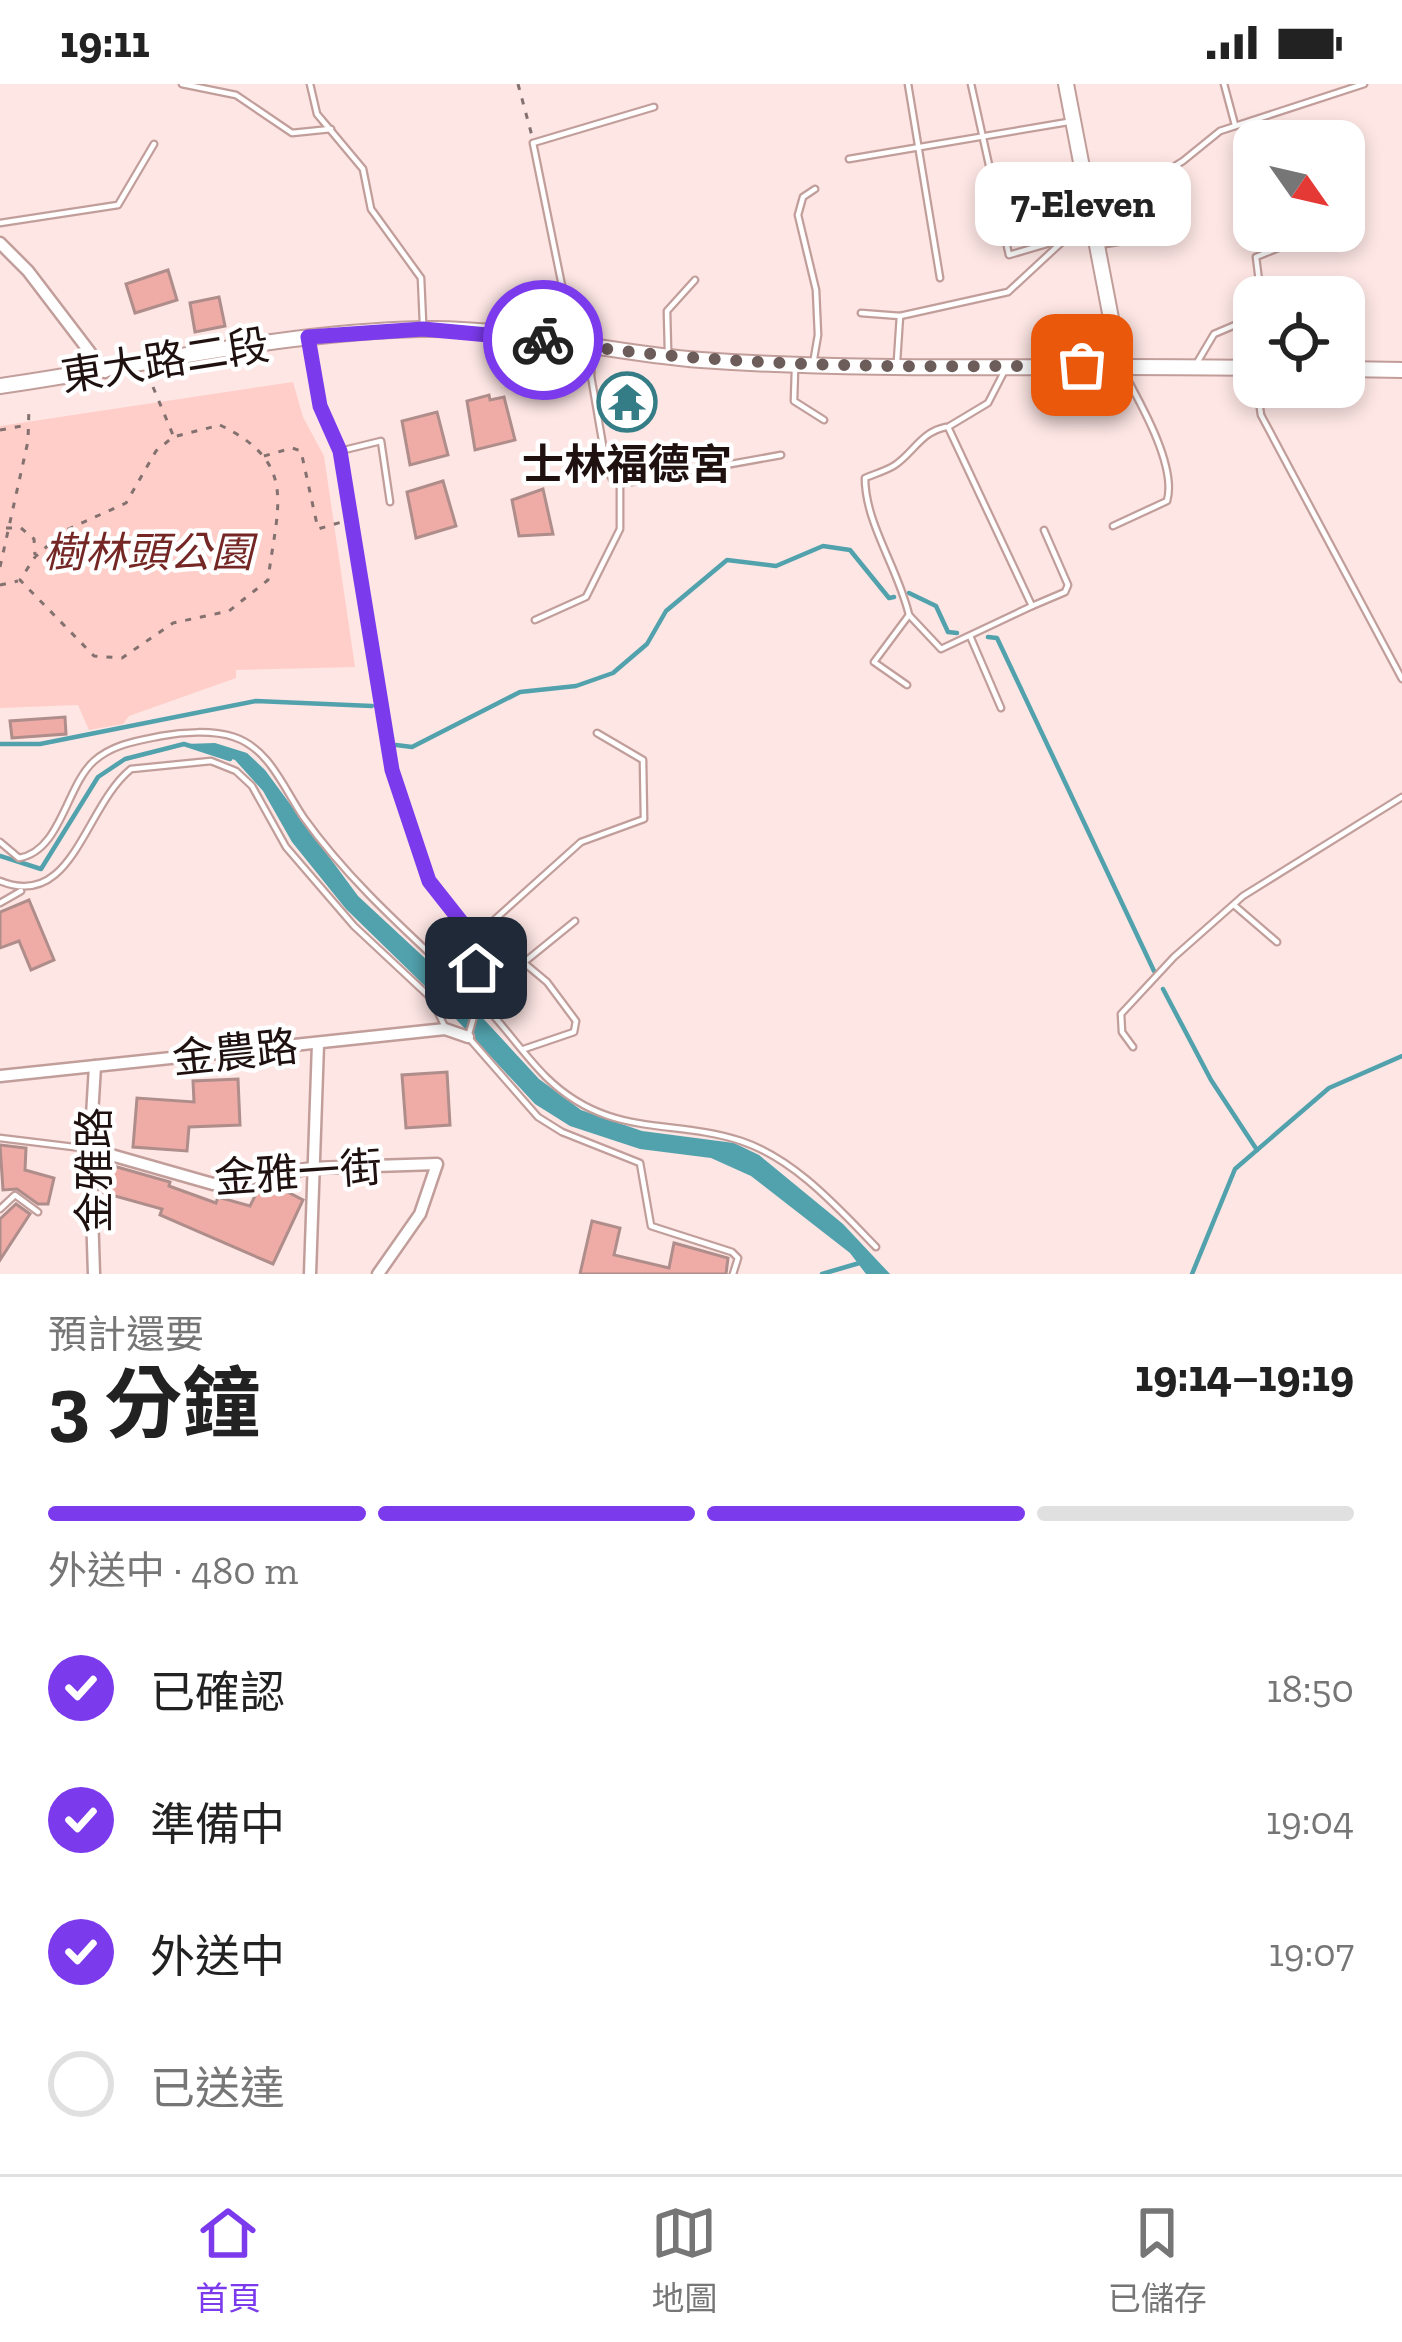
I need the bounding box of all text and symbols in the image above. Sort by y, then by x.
text: 19:11 [60,15,150,69]
north arrow [1233,120,1365,252]
map controls [1233,120,1365,408]
callout: 7-Eleven [974,161,1190,245]
text: 7-Eleven [1011,180,1155,227]
button: locate [1233,276,1365,408]
courier [483,280,603,400]
icon: bike [510,307,576,373]
pin [1031,314,1133,416]
street label: 東大路二段 [57,319,273,402]
icon: bag [1049,332,1115,398]
temple icon: 士林福德宮 [596,371,658,433]
place label: 士林福德宮 [522,439,732,490]
park label: 樹林頭公園 [43,527,258,578]
pin [425,917,527,1019]
icon: home [443,935,509,1001]
street label: 金農路 [170,1021,300,1084]
street label: 金雅路 [69,1107,120,1233]
street label: 金雅一街 [212,1141,384,1204]
text: 預計還要 [48,1311,204,1358]
text: 19:14–19:19 [1135,1349,1354,1403]
text: 3 分鐘 [48,1357,260,1451]
text: 外送中 · 480 m [48,1547,298,1594]
icon: check [48,1655,114,1721]
text: 18:50 [1267,1665,1354,1712]
text: 已確認 [150,1666,285,1720]
icon: check [48,1787,114,1853]
text: 19:04 [1266,1797,1354,1844]
text: 準備中 [150,1798,285,1852]
icon: check [48,1919,114,1985]
text: 19:07 [1269,1929,1354,1976]
text: 外送中 [150,1930,285,1984]
text: 已送達 [150,2062,285,2116]
tab: 首頁 [195,2200,261,2320]
tab: 地圖 [651,2200,717,2320]
tab: 已儲存 [1108,2200,1207,2320]

